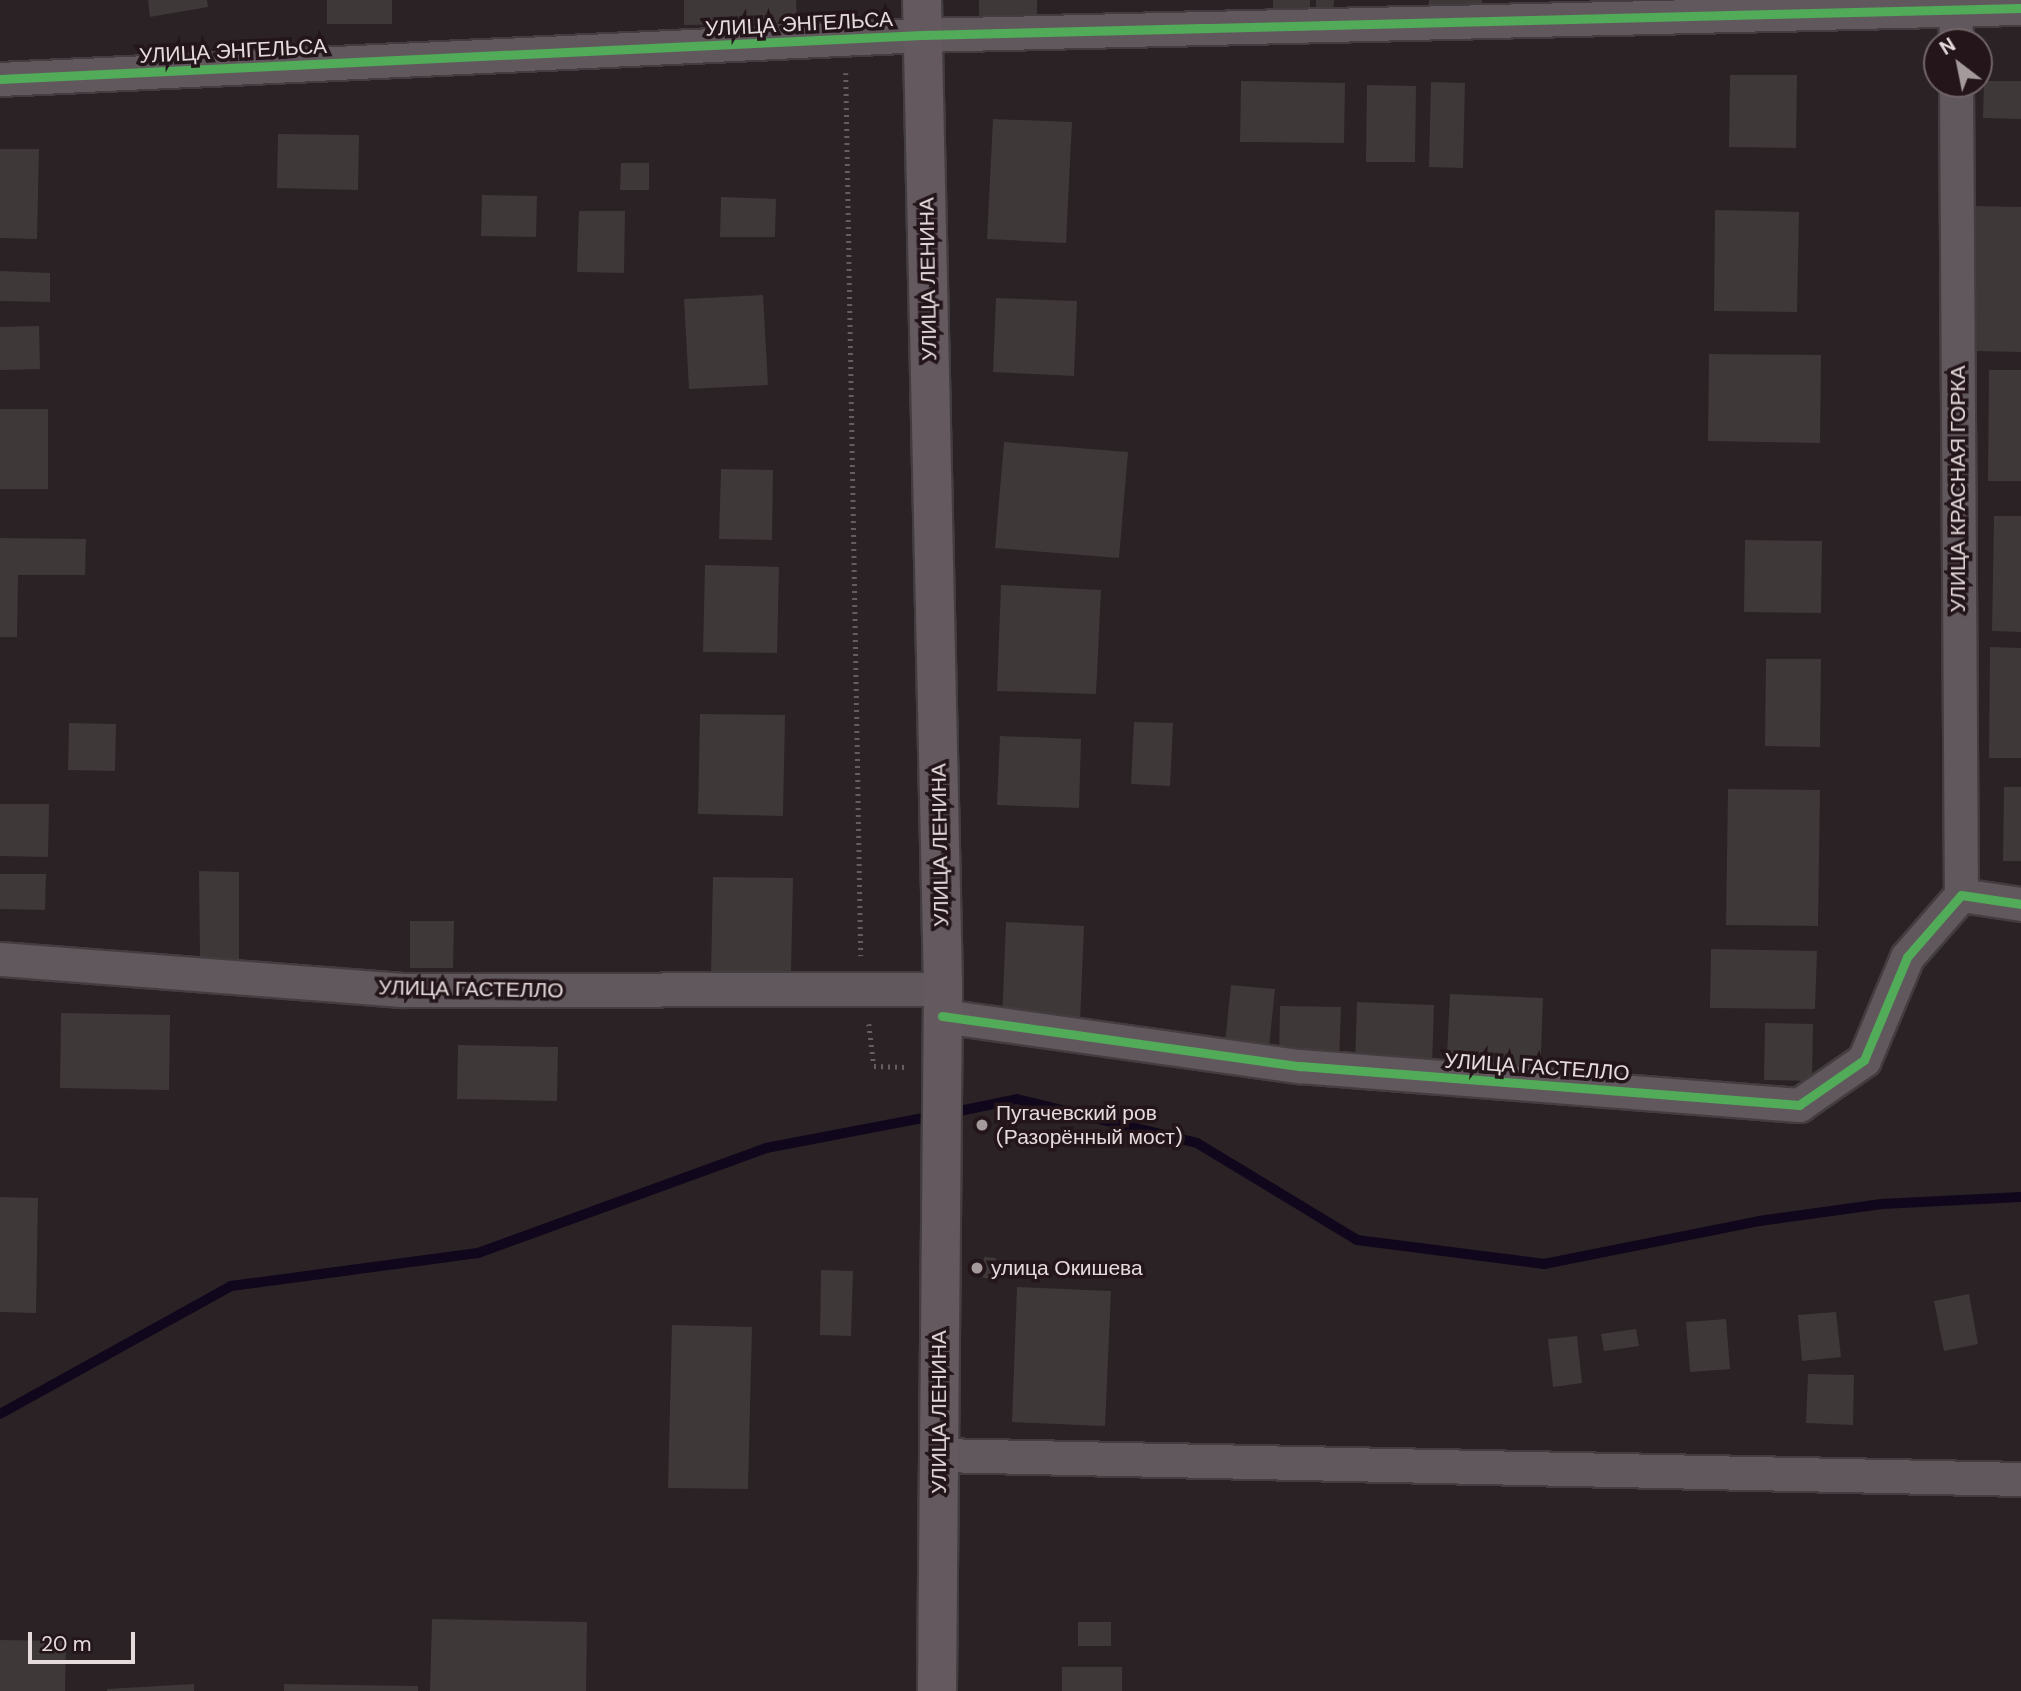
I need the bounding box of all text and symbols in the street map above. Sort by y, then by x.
street label: УЛИЦА ЭНГЕЛЬСА [704,6,894,42]
north arrow [1923,28,1993,98]
text: N [1935,32,1960,61]
street label: УЛИЦА ЭНГЕЛЬСА [138,33,328,69]
street label: УЛИЦА ЛЕНИНА [914,197,942,361]
street label: УЛИЦА КРАСНАЯ ГОРКА [1945,366,1971,612]
street label: УЛИЦА ЛЕНИНА [926,763,954,927]
street label: УЛИЦА ГАСТЕЛЛО [378,975,564,1003]
street label: УЛИЦА ГАСТЕЛЛО [1444,1048,1630,1086]
place label: Пугачевский ров (Разорённый мост) [996,1100,1183,1150]
marker: Пугачевский ров (Разорённый мост) [974,1117,990,1133]
place label: улица Окишева [991,1255,1143,1281]
marker: улица Окишева [969,1260,985,1276]
street label: УЛИЦА ЛЕНИНА [926,1330,952,1494]
scale bar [32,1618,138,1662]
text: 20 m [41,1630,92,1658]

